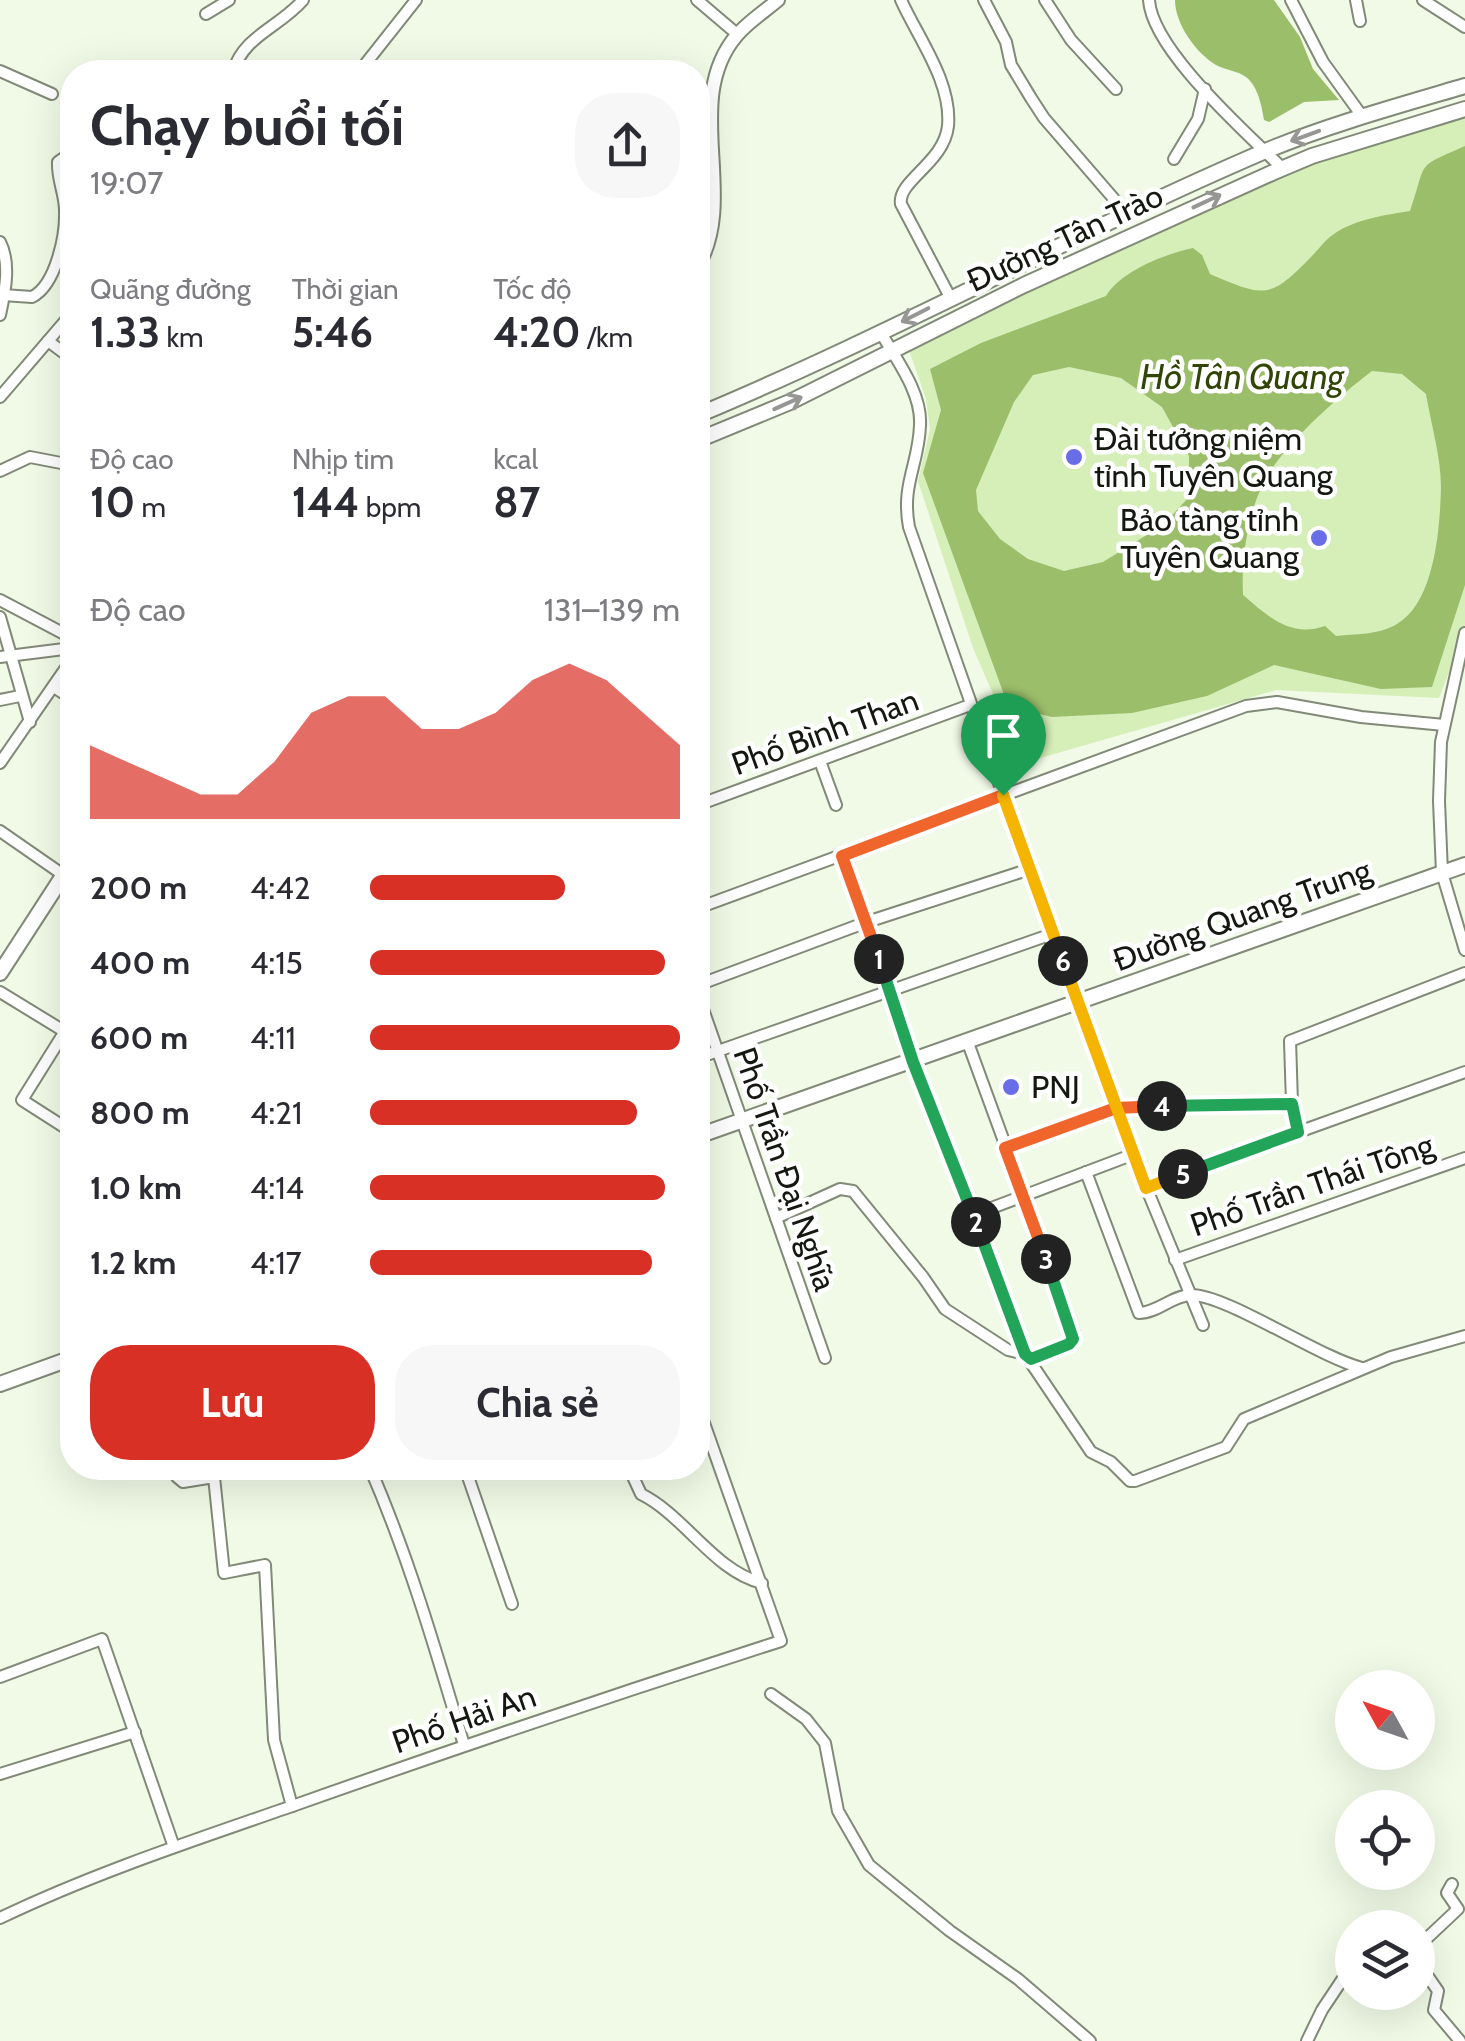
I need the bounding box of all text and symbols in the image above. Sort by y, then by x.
text: Chạy buổi tối [90,92,404,159]
button: share [575,93,680,198]
one-way arrow [1291,128,1322,146]
text: 19:07 [90,163,163,202]
street label: Đường Tân Trào [961,175,1169,300]
one-way arrow [1191,191,1221,210]
text: Quãng đường [90,272,251,306]
text: Thời gian [292,272,399,306]
text: Tốc độ [493,272,571,306]
text: 1.33 [90,306,160,358]
text: 5:46 [292,306,373,358]
text: 4:20 [493,306,581,358]
one-way arrow [900,306,930,325]
text: km [160,320,204,354]
text: /km [581,320,633,354]
water label: Hồ Tân Quang [1140,355,1345,398]
one-way arrow [772,393,803,411]
place label: Đài tưởng niệm tỉnh Tuyên Quang [1094,419,1334,495]
text: Độ cao [90,442,174,476]
text: Nhịp tim [292,442,394,476]
text: kcal [493,442,538,476]
marker: Đài tưởng niệm tỉnh Tuyên Quang [1063,446,1085,468]
text: 10 [90,476,135,528]
text: 144 [292,476,359,528]
text: 87 [493,476,540,528]
text: m [135,490,166,524]
text: bpm [359,490,421,524]
place label: Bảo tàng tỉnh Tuyên Quang [1120,500,1300,576]
marker: Bảo tàng tỉnh Tuyên Quang [1308,527,1330,549]
text: Độ cao [90,590,186,629]
text: 131–139 m [544,590,680,629]
street label: Phố Bình Than [726,680,924,783]
pin [961,693,1046,796]
icon: arrive [976,708,1031,763]
street label: Đường Quang Trung [1108,849,1377,979]
text: 200 m [90,868,187,907]
text: 4:42 [250,868,310,907]
pin: 1 [854,934,904,984]
pin: 6 [1038,936,1088,986]
text: 1 [874,942,884,976]
text: 400 m [90,943,190,982]
text: 4:15 [250,943,303,982]
text: 6 [1055,944,1071,978]
text: 600 m [90,1018,188,1057]
text: 4:11 [250,1018,296,1057]
street label: Phố Trần Đại Nghĩa [726,1042,846,1296]
place label: PNJ [1031,1067,1080,1106]
marker: PNJ [1000,1076,1022,1098]
pin: 4 [1137,1081,1187,1131]
text: 4 [1153,1089,1171,1123]
text: 800 m [90,1093,190,1132]
text: 4:21 [250,1093,302,1132]
street label: Phố Trần Thái Tông [1185,1124,1439,1244]
pin: 5 [1158,1149,1208,1199]
text: 5 [1175,1157,1191,1191]
text: 1.0 km [90,1168,182,1207]
text: 4:14 [250,1168,304,1207]
pin: 2 [951,1197,1001,1247]
text: 2 [969,1205,983,1239]
pin: 3 [1021,1234,1071,1284]
text: 3 [1038,1242,1054,1276]
text: 1.2 km [90,1243,176,1282]
text: 4:17 [250,1243,302,1282]
button: Lưu [90,1345,375,1460]
button: Chia sẻ [395,1345,680,1460]
north arrow [1335,1670,1435,1770]
map controls [1335,1670,1435,2010]
street label: Phố Hải An [387,1676,541,1761]
button: locate [1335,1790,1435,1890]
button: layers [1335,1910,1435,2010]

